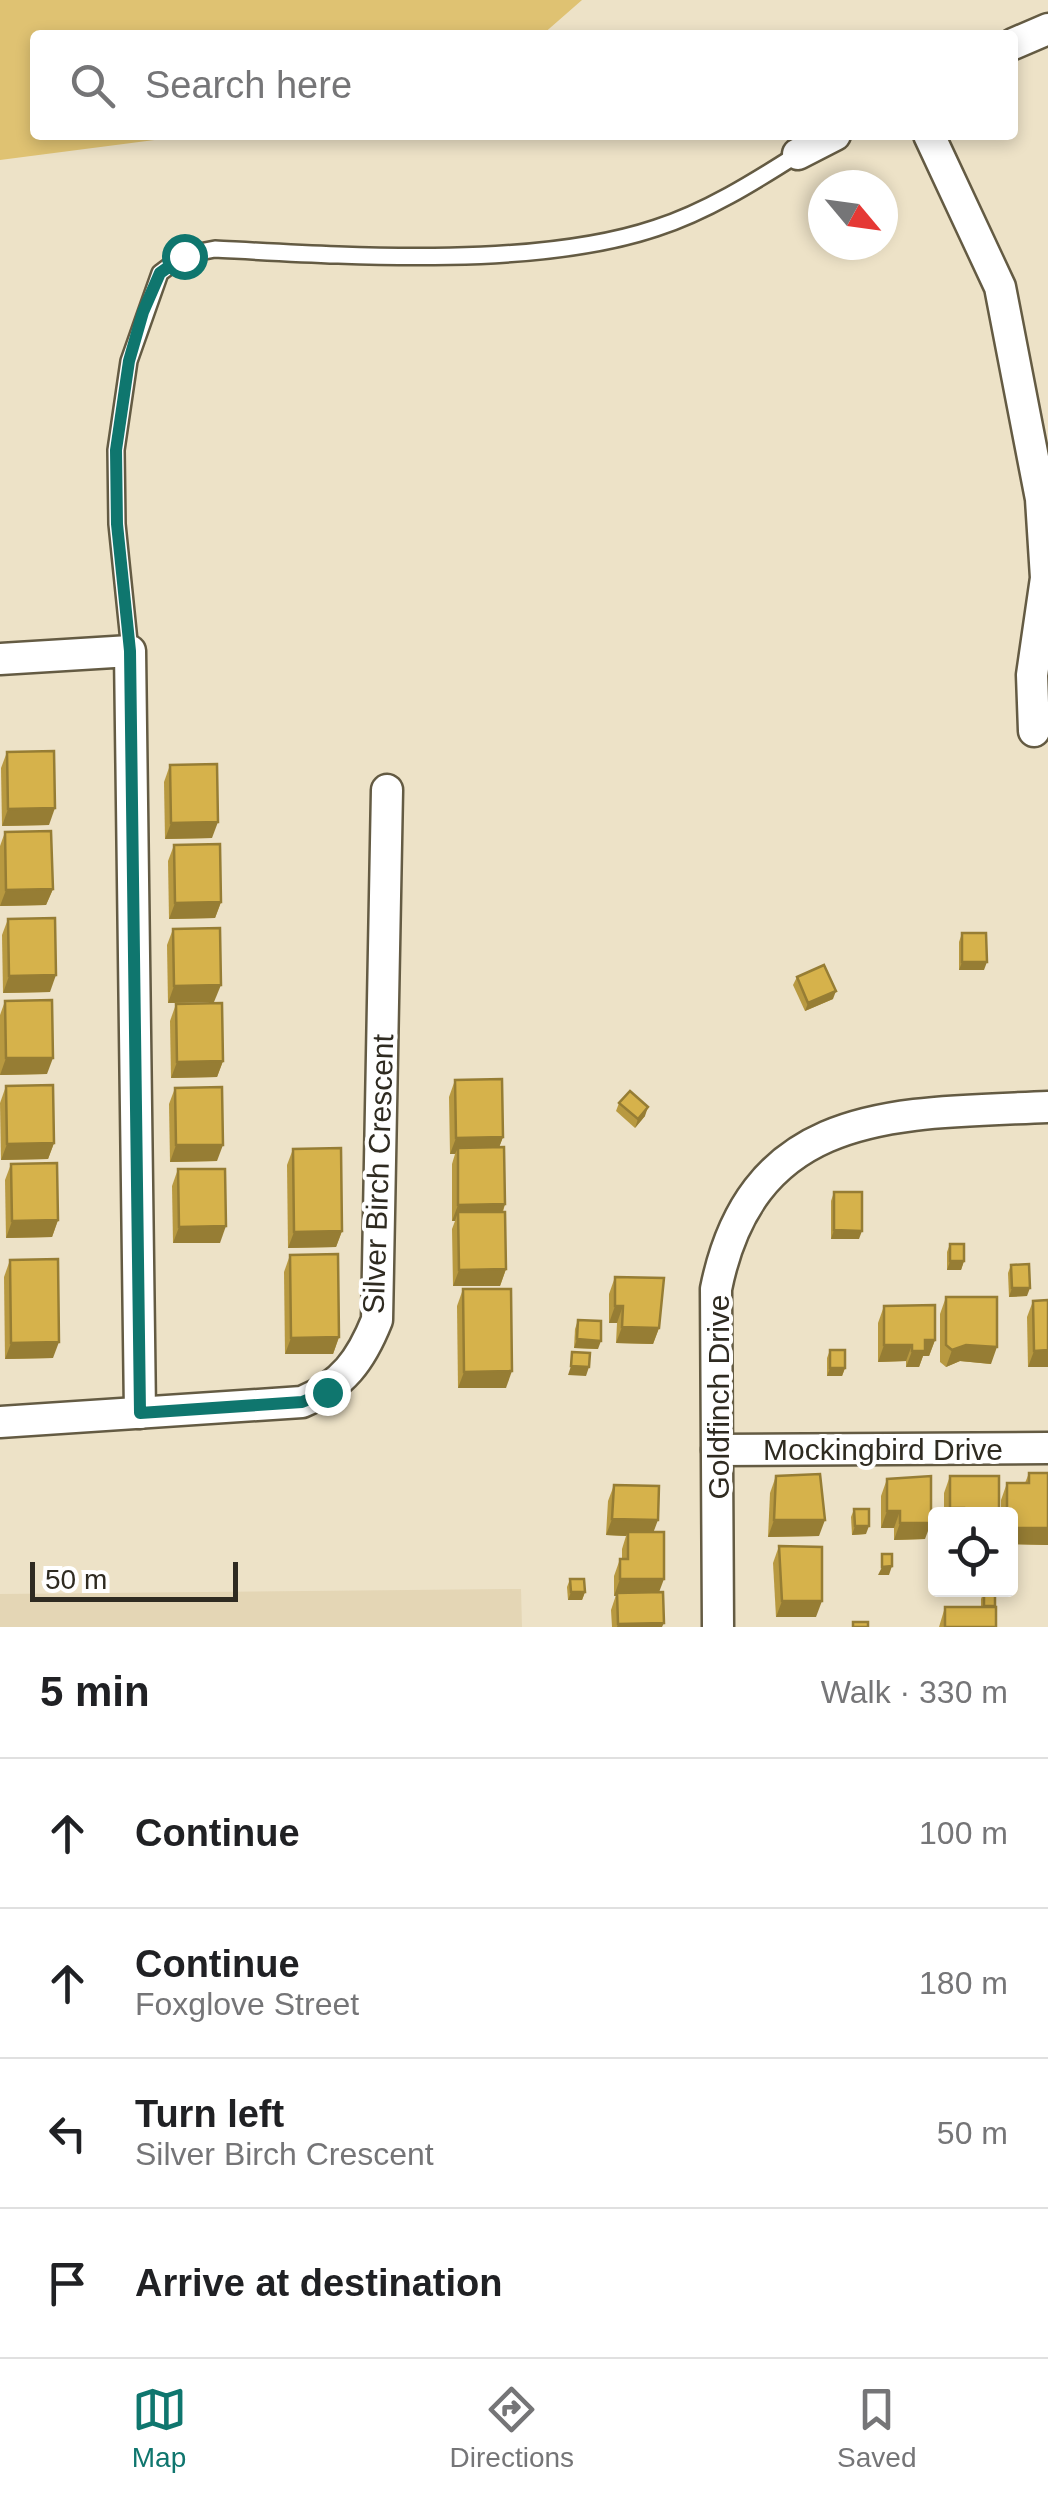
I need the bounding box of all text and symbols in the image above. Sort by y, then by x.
search box [30,30,1018,140]
icon: search [65,58,120,113]
text: Search here [145,64,352,106]
north arrow [808,170,898,260]
route start [162,234,208,280]
street label: Silver Birch Crescent [357,1033,399,1315]
street label: Goldfinch Drive [702,1294,735,1500]
route end [305,1370,351,1416]
street label: Mockingbird Drive [763,1433,1003,1466]
map controls [928,1507,1018,1597]
button: locate [928,1507,1018,1597]
scale bar [30,1557,238,1602]
text: 50 m [45,1564,107,1595]
text: 5 min [40,1668,150,1715]
text: Walk · 330 m [821,1674,1008,1710]
icon: ahead [40,1806,95,1861]
text: Continue [135,1812,300,1854]
text: 100 m [919,1815,1008,1851]
text: Continue [135,1943,300,1985]
icon: ahead [40,1956,95,2011]
text: 180 m [919,1965,1008,2001]
text: Foxglove Street [135,1986,359,2022]
text: Turn left [135,2093,284,2135]
icon: left [40,2106,95,2161]
text: 50 m [937,2115,1008,2151]
text: Silver Birch Crescent [135,2136,434,2172]
icon: arrive [40,2256,95,2311]
text: Arrive at destination [135,2262,502,2304]
tab: Map [132,2382,187,2474]
tab: Directions [450,2382,574,2474]
tab: Saved [837,2382,916,2474]

